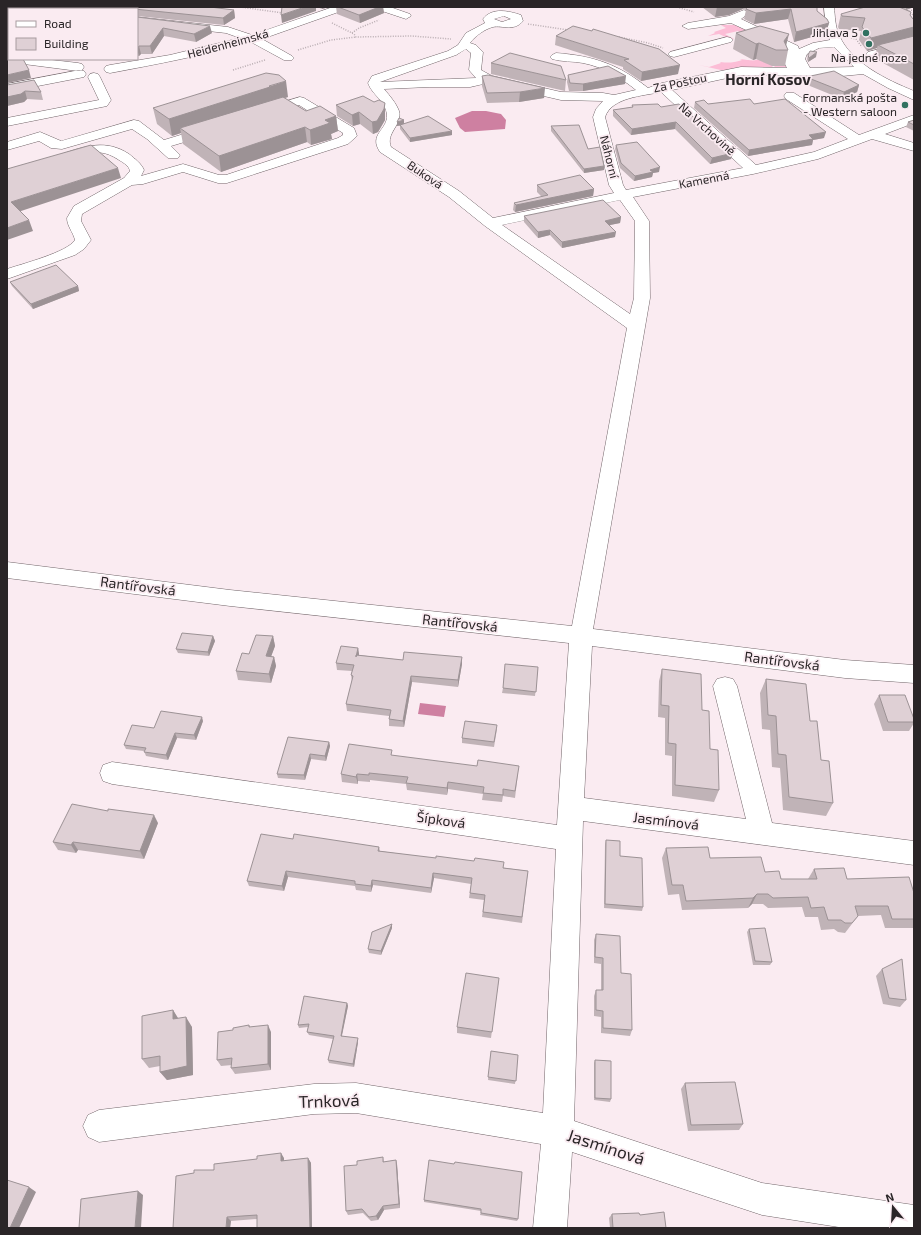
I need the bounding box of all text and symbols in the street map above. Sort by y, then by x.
legend [8,8,138,60]
text: Road [44,16,72,30]
street label: Heidenheimská [186,25,270,61]
place label: Jihlava 5 [812,25,858,39]
marker: Jihlava 5 [861,28,871,38]
text: Building [44,36,89,50]
marker: Na jedné noze [864,39,874,49]
place label: Na jedné noze [831,50,907,65]
street label: Za Poštou [652,70,708,95]
district label: Horní Kosov [725,70,811,88]
place label: Formanská pošta - Western saloon [803,90,897,118]
street label: Na Vrchovině [676,99,739,157]
marker: Formanská pošta - Western saloon [900,100,910,110]
street label: Náhorní [598,134,622,181]
street label: Buková [405,157,446,191]
street label: Kamenná [677,167,730,191]
street label: Rantířovská [99,572,177,599]
street label: Rantířovská [421,610,499,635]
street label: Rantířovská [743,647,821,674]
street label: Šípková [415,808,467,831]
street label: Jasmínová [632,808,700,833]
street label: Trnková [298,1089,360,1111]
street label: Jasmínová [565,1124,648,1168]
north arrow [873,1187,913,1227]
text: N [884,1190,896,1204]

